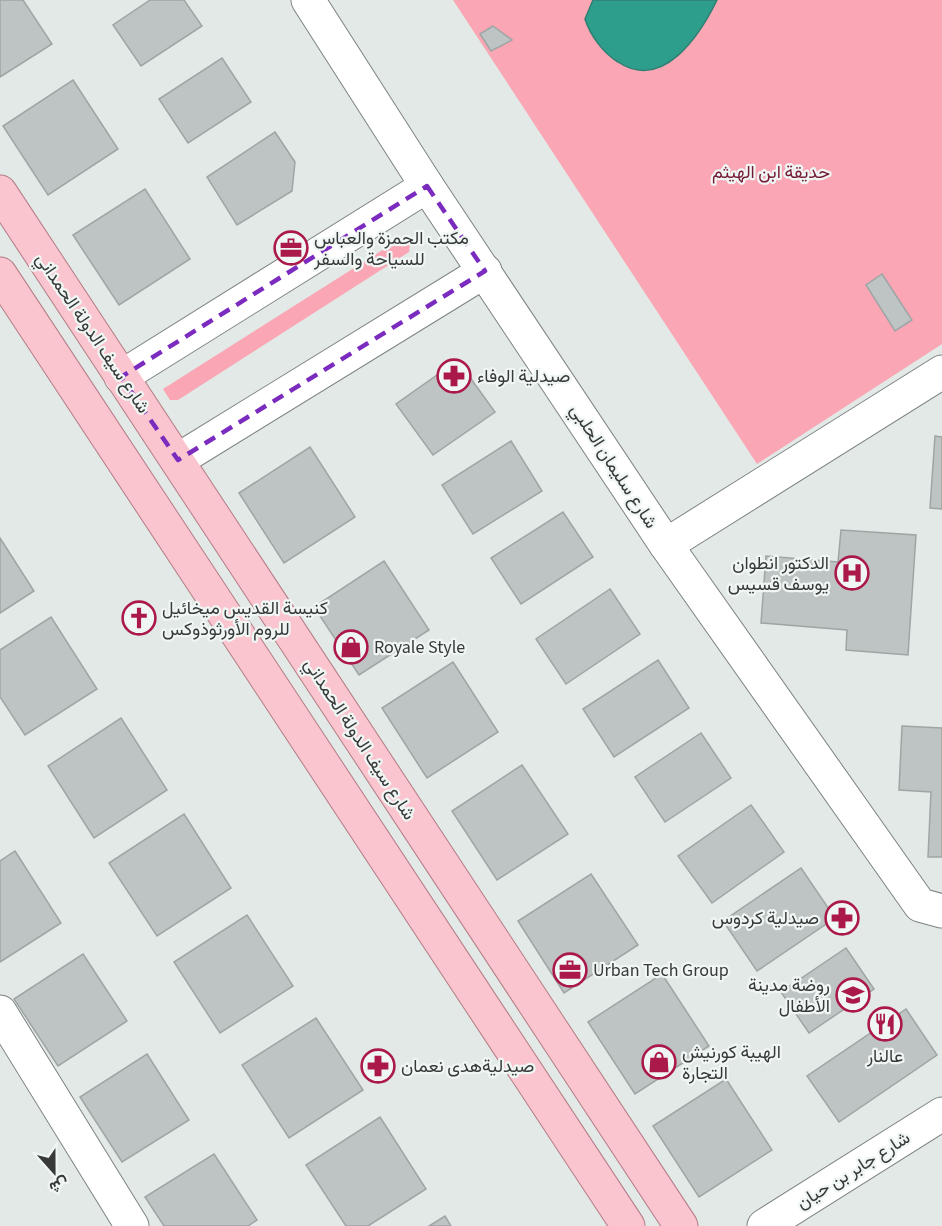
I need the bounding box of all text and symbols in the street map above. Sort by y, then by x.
park label: حديقة ابن الهيثم [712,160,830,185]
place label: مكتب الحمزة والعباس للسياحة والسفر [313,226,469,272]
office icon: مكتب الحمزة والعباس للسياحة والسفر [273,230,309,266]
street label: شارع سيف الدولة الحمداني [28,248,156,419]
pharmacy icon: صيدلية الوفاء [436,358,472,394]
place label: صيدلية الوفاء [477,364,570,389]
street label: شارع سليمان الحلبي [562,399,663,535]
place label: الدكتور انطوان يوسف قسيس [728,551,829,597]
hospital icon: الدكتور انطوان يوسف قسيس [834,555,870,591]
place label: كنيسة القديس ميخائيل للروم الأورثوذوكس [162,596,328,642]
church icon: كنيسة القديس ميخائيل للروم الأورثوذوكس [121,600,157,636]
shop icon: Royale Style [333,629,369,665]
place label: Royale Style [374,635,465,660]
street label: شارع سيف الدولة الحمداني [296,653,421,826]
pharmacy icon: صيدلية كردوس [824,900,860,936]
place label: صيدلية كردوس [712,906,819,931]
office icon: Urban Tech Group [552,952,588,988]
place label: Urban Tech Group [593,958,729,983]
place label: روضة مدينة الأطفال [748,973,830,1019]
school or university icon: روضة مدينة الأطفال [835,977,871,1013]
restaurant icon: عالنار [867,1006,903,1042]
place label: الهيبة كورنيش التجارة [682,1040,781,1086]
shop icon: الهيبة كورنيش التجارة [641,1044,677,1080]
place label: عالنار [866,1044,903,1069]
pharmacy icon: صيدليةهدى نعمان [360,1048,396,1084]
place label: صيدليةهدى نعمان [401,1054,534,1079]
street label: شارع جابر بن حيان [792,1125,915,1215]
north arrow [24,1142,84,1202]
text: ش [46,1171,72,1199]

